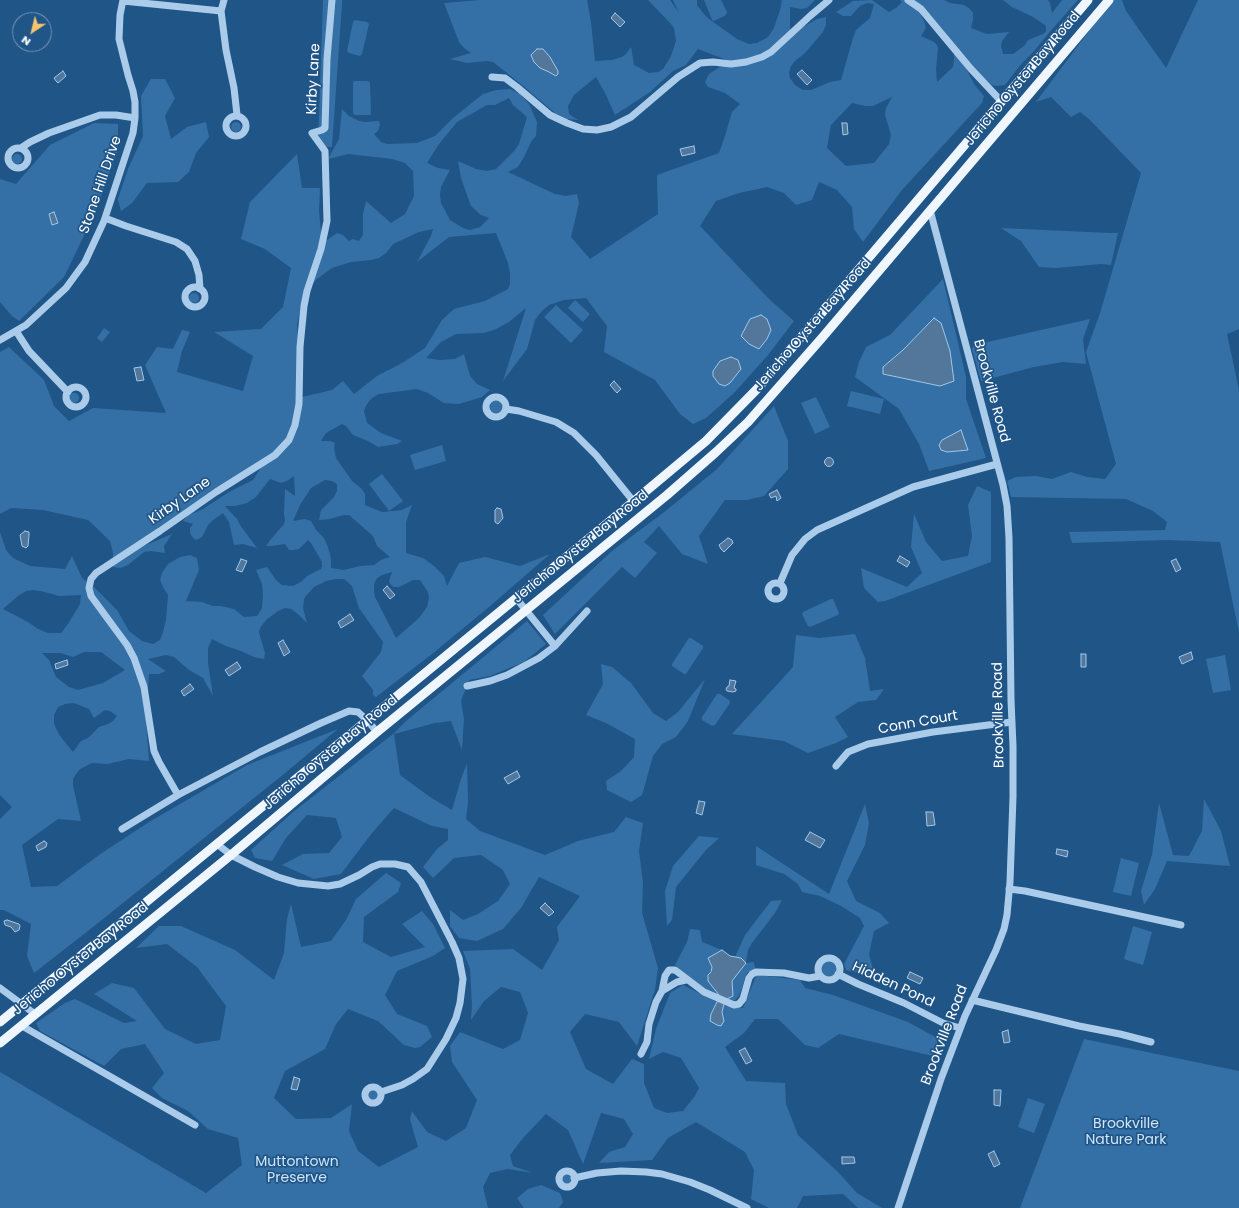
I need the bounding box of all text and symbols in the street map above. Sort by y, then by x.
street label: Jericho Oyster Bay Road [962,9,1084,149]
north arrow [12,12,52,52]
text: N [18,32,34,50]
street label: Kirby Lane [304,43,324,115]
street label: Stone Hill Drive [76,134,126,236]
street label: Jericho Oyster Bay Road [751,255,875,395]
street label: Brookville Road [969,338,1013,444]
street label: Kirby Lane [146,474,214,528]
street label: Jericho Oyster Bay Road [510,487,652,607]
street label: Brookville Road [990,662,1008,768]
street label: Jericho Oyster Bay Road [261,692,401,814]
street label: Conn Court [877,708,959,738]
street label: Jericho Oyster Bay Road [10,899,152,1019]
street label: Hidden Pond [849,959,937,1011]
street label: Brookville Road [918,983,972,1087]
park label: Brookville Nature Park [1085,1116,1167,1148]
park label: Muttontown Preserve [255,1154,339,1186]

